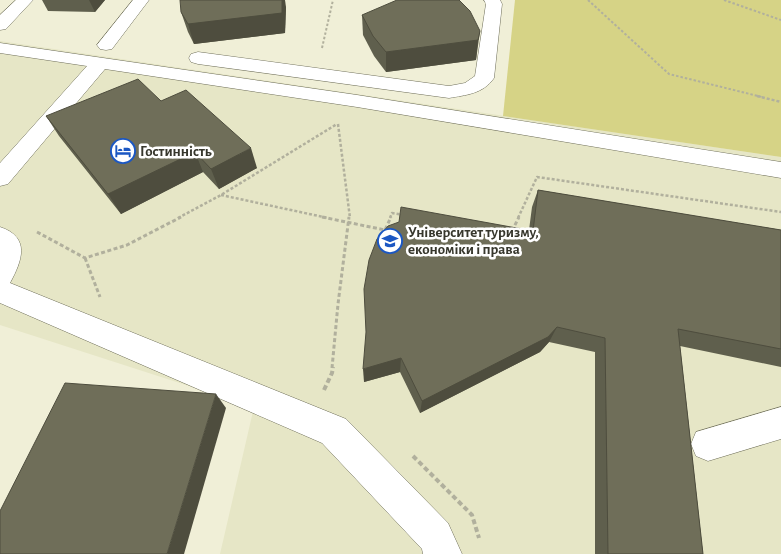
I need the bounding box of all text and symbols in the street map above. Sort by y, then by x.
hotel icon: Гостинність [110,138,136,164]
place label: Гостинність [140,144,212,159]
place label: Університет туризму, економіки і права [408,225,539,257]
school or university icon: Університет туризму, економіки і права [377,228,403,254]

